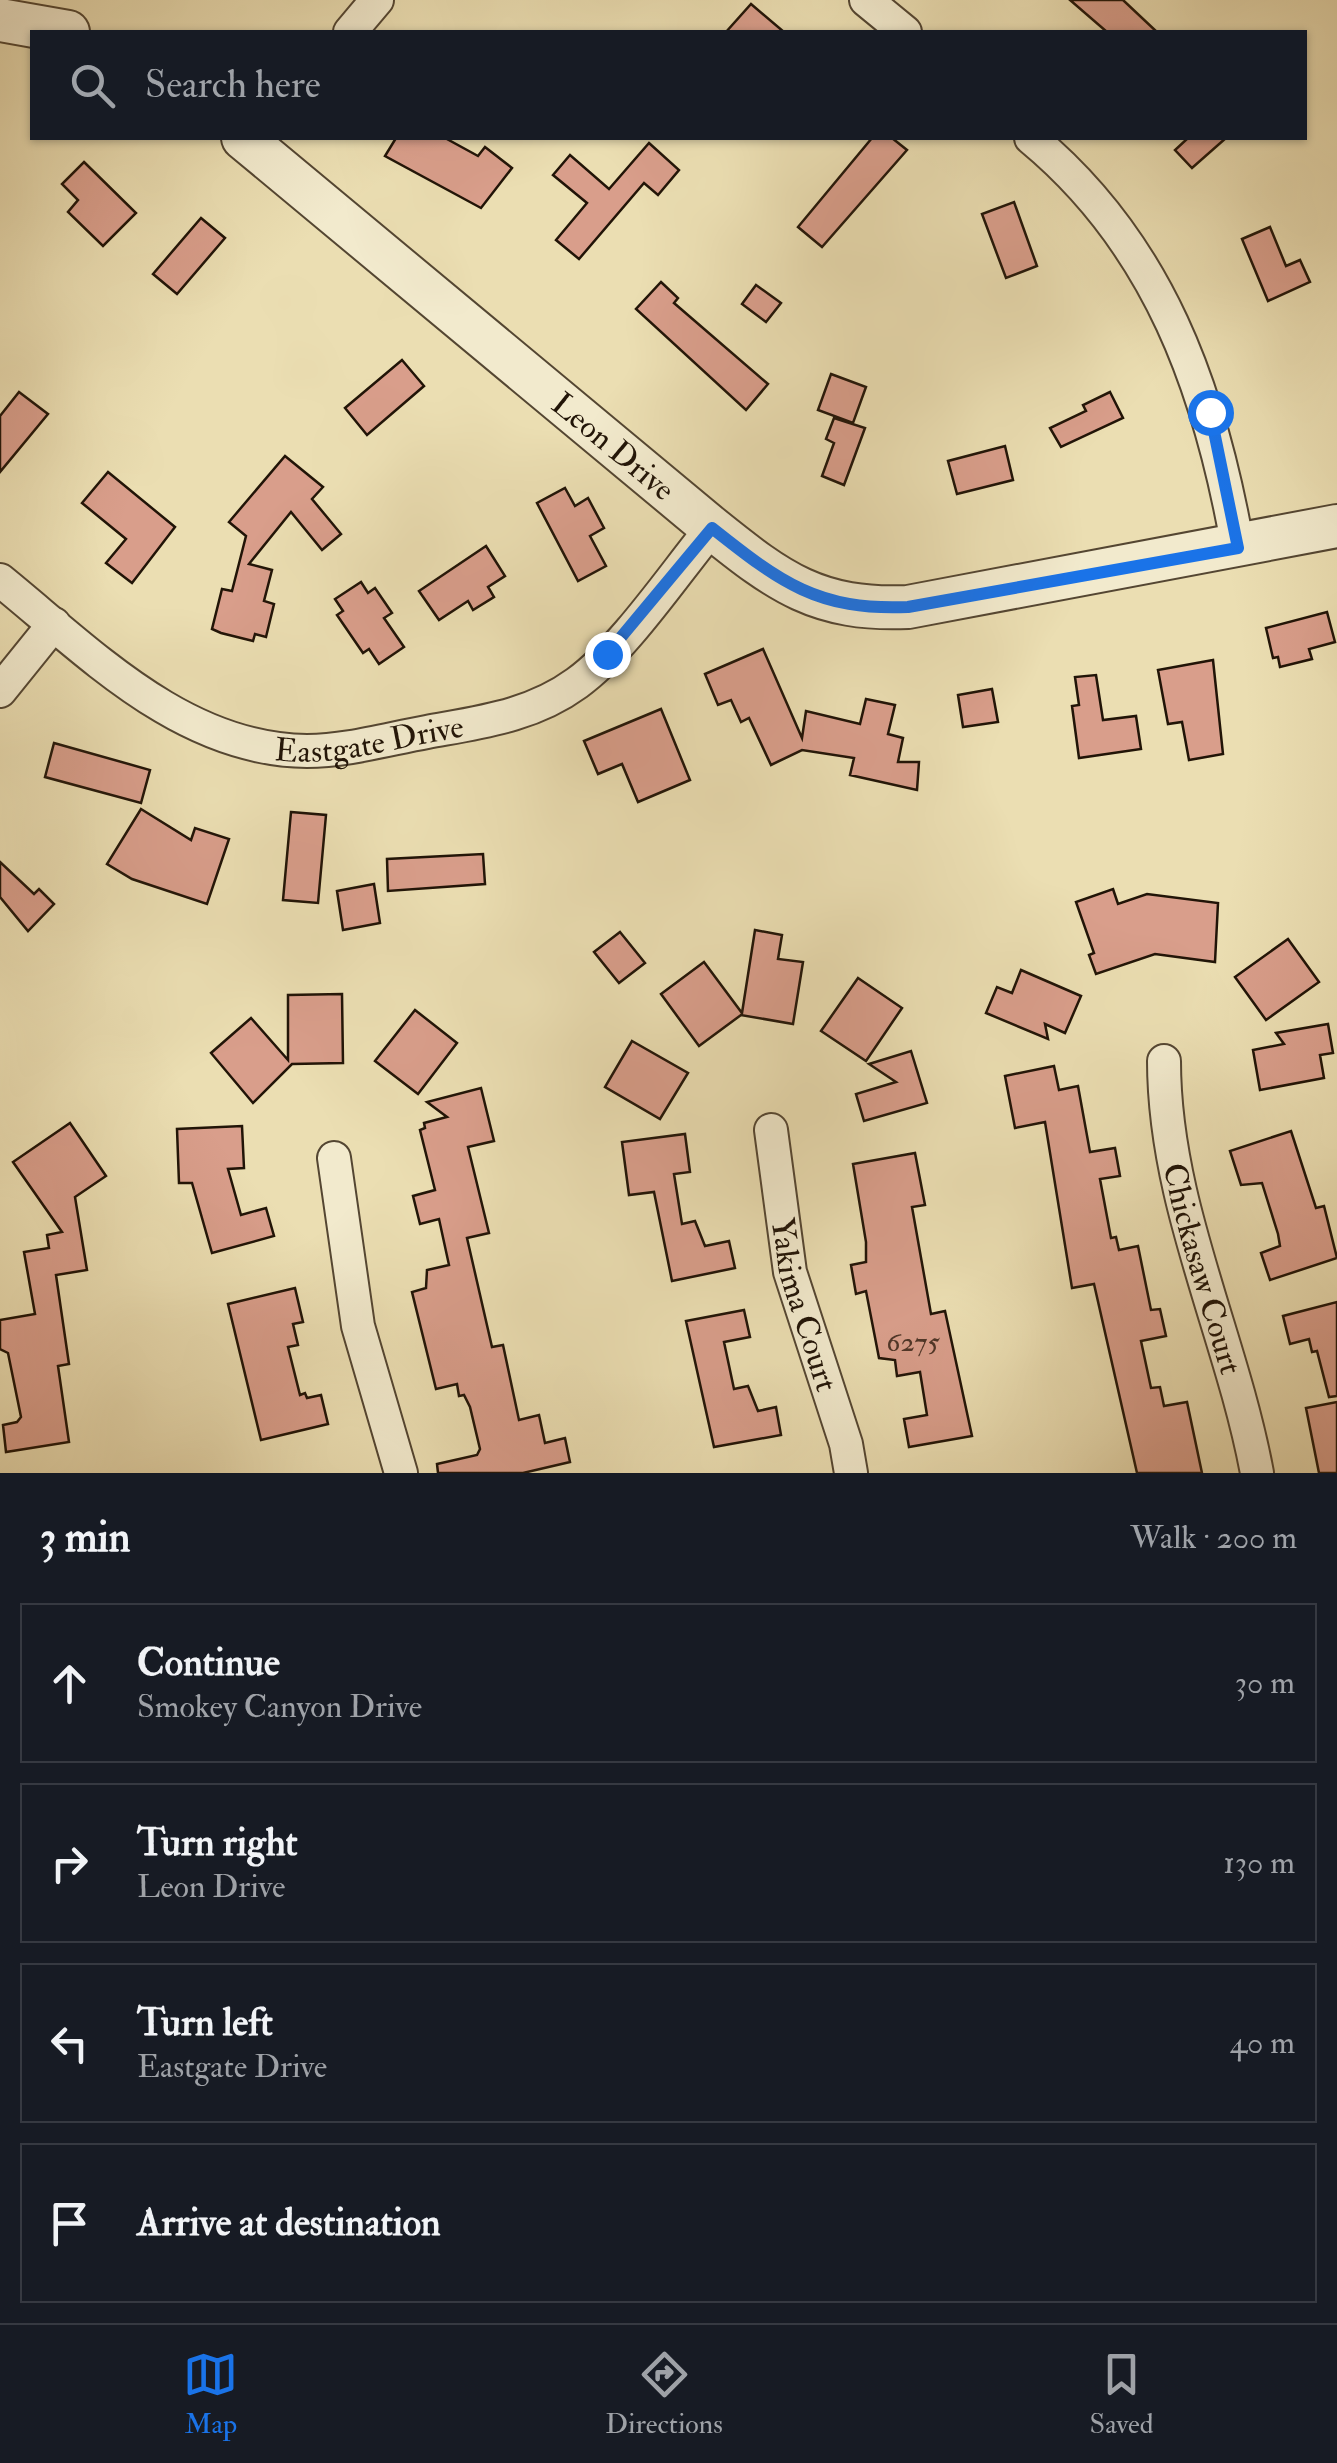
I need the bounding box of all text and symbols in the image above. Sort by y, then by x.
search box [30,30,1307,140]
icon: search [65,58,120,113]
text: Search here [145,61,321,109]
street label: Leon Drive [543,384,683,510]
route start [1188,390,1234,436]
route end [585,632,631,678]
street label: Eastgate Drive [273,707,467,772]
street label: Chickasaw Court [1154,1160,1251,1379]
street label: Yakima Court [762,1215,846,1396]
house number: 6275 [886,1325,940,1360]
text: 3 min [40,1512,130,1564]
text: Walk · 200 m [1130,1518,1297,1558]
text: Continue [137,1639,280,1687]
icon: ahead [42,1656,97,1711]
text: 30 m [1235,1663,1295,1703]
text: Smokey Canyon Drive [137,1687,422,1727]
text: Turn right [137,1819,298,1867]
icon: right [42,1836,97,1891]
text: 130 m [1223,1843,1295,1883]
text: Leon Drive [137,1867,285,1907]
text: Turn left [137,1999,273,2047]
icon: left [42,2016,97,2071]
text: 40 m [1230,2023,1295,2063]
text: Eastgate Drive [137,2047,327,2087]
icon: arrive [42,2196,97,2251]
text: Arrive at destination [137,2199,441,2247]
tab: Map [183,2347,238,2442]
tab: Directions [605,2347,723,2442]
tab: Saved [1090,2347,1154,2442]

